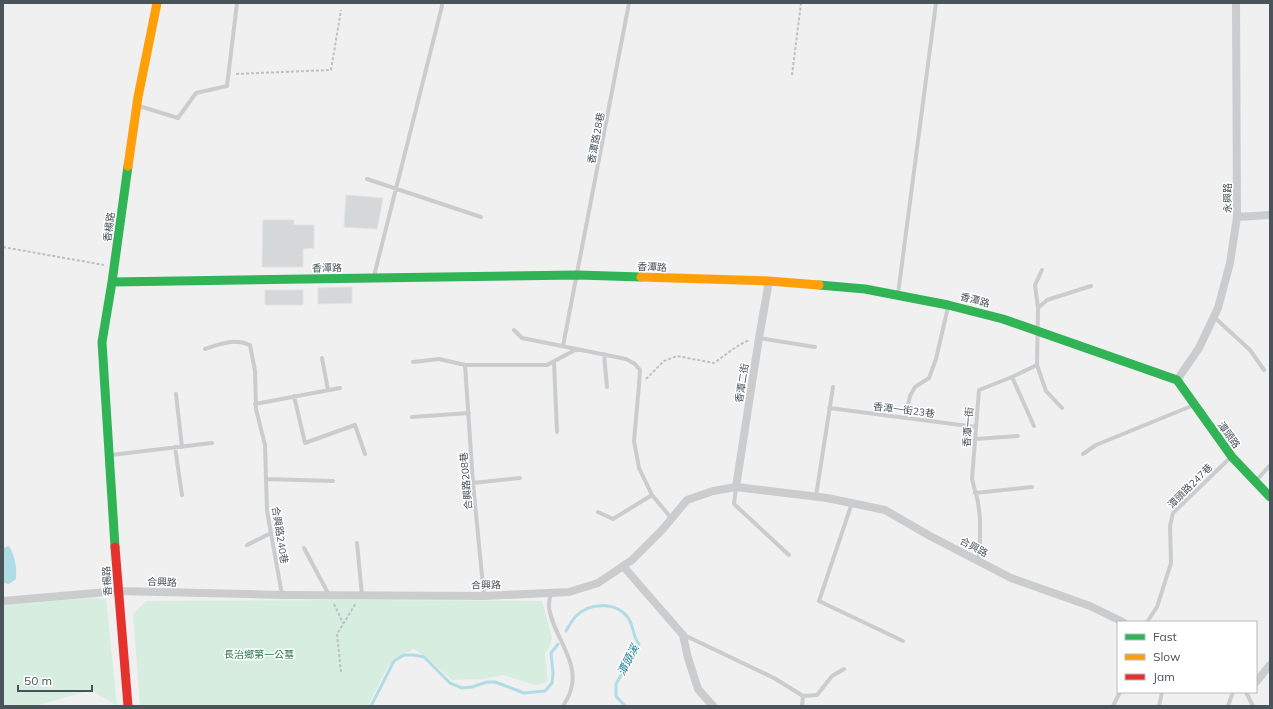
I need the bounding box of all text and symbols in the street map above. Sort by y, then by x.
street label: 香潭路28巷 [585,111,607,165]
street label: 永興路 [1221,183,1234,213]
street label: 香楊路 [100,211,118,243]
street label: 香潭路 [637,260,667,274]
street label: 香潭路 [312,261,342,275]
street label: 香潭路 [959,290,991,310]
street label: 香潭二街 [732,362,752,404]
street label: 香潭一街23巷 [872,400,936,420]
street label: 香潭一街 [960,407,976,447]
street label: 潭頭路 [1215,419,1243,451]
street label: 合興路208巷 [457,452,475,510]
street label: 潭頭路247巷 [1165,461,1215,511]
street label: 合興路240巷 [269,505,291,565]
street label: 合興路 [958,534,990,560]
street label: 香楊路 [99,566,115,596]
street label: 合興路 [147,575,177,589]
street label: 合興路 [471,578,501,592]
legend [1117,621,1257,693]
text: Fast [1153,629,1177,644]
water label: 潭頭溪 [614,640,643,678]
park label: 長治鄉第一公墓 [224,648,294,661]
text: Slow [1153,649,1181,664]
scale bar [18,667,92,693]
text: Jam [1153,669,1175,684]
text: 50 m [24,673,52,688]

